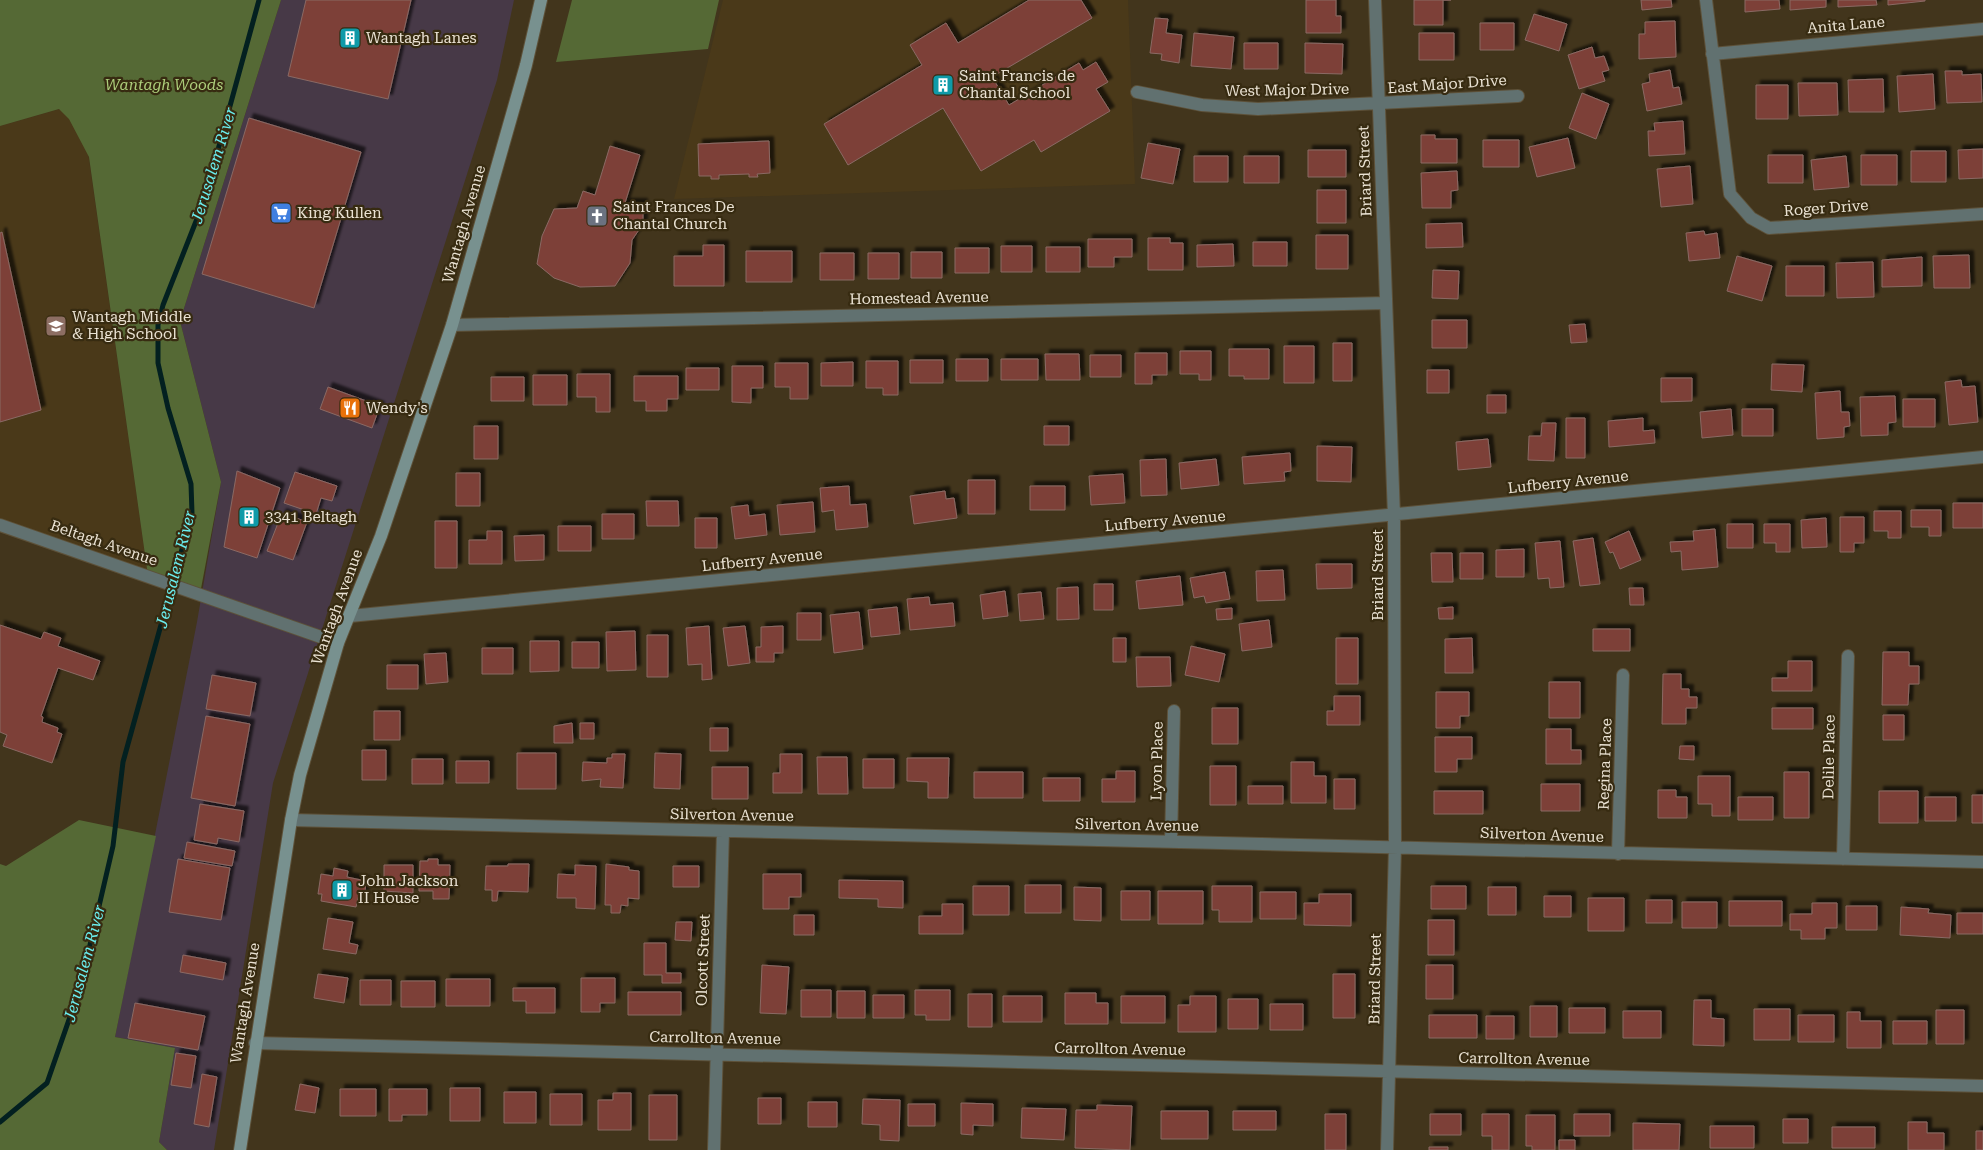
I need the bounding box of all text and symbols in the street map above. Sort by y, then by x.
street label: Anita Lane [1806,13,1886,37]
building icon: Wantagh Lanes [338,26,362,50]
place label: Wantagh Lanes [366,29,477,47]
place label: Saint Francis de Chantal School [959,67,1075,102]
street label: East Major Drive [1387,71,1507,97]
building icon: Saint Francis de Chantal School [931,73,955,97]
park label: Wantagh Woods [105,76,223,94]
street label: West Major Drive [1225,80,1349,100]
water label: Jerusalem River [187,105,240,226]
street label: Briard Street [1354,125,1376,217]
street label: Wantagh Avenue [439,163,489,285]
street label: Roger Drive [1783,196,1869,220]
place label: Saint Frances De Chantal Church [613,198,735,233]
supermarket icon: King Kullen [269,201,293,225]
place label: King Kullen [297,204,382,222]
church icon: Saint Frances De Chantal Church [585,204,609,228]
street label: Homestead Avenue [849,288,989,308]
place label: Wantagh Middle & High School [72,308,191,343]
school or university icon: Wantagh Middle & High School [44,314,68,338]
restaurant icon: Wendy's [338,396,362,420]
place label: Wendy's [366,399,428,417]
street label: Lufberry Avenue [1507,467,1629,497]
building icon: 3341 Beltagh [237,505,261,529]
street label: Lufberry Avenue [1104,507,1226,535]
water label: Jerusalem River [151,508,199,631]
place label: 3341 Beltagh [265,508,357,526]
street label: Beltagh Avenue [48,516,160,570]
street label: Briard Street [1369,529,1387,621]
street label: Lufberry Avenue [701,545,823,575]
street label: Wantagh Avenue [308,547,366,667]
street label: Delile Place [1819,715,1839,799]
street label: Regina Place [1594,718,1616,810]
street label: Lyon Place [1147,721,1167,801]
street label: Silverton Avenue [670,805,794,825]
street label: Silverton Avenue [1075,815,1199,835]
street label: Silverton Avenue [1480,824,1604,846]
place label: John Jackson II House [358,872,459,907]
building icon: John Jackson II House [330,878,354,902]
water label: Jerusalem River [60,902,109,1025]
street label: Olcott Street [692,913,714,1006]
street label: Briard Street [1365,933,1385,1025]
street label: Wantagh Avenue [227,941,263,1065]
street label: Carrollton Avenue [649,1028,781,1048]
street label: Carrollton Avenue [1054,1039,1186,1059]
street label: Carrollton Avenue [1458,1049,1590,1069]

